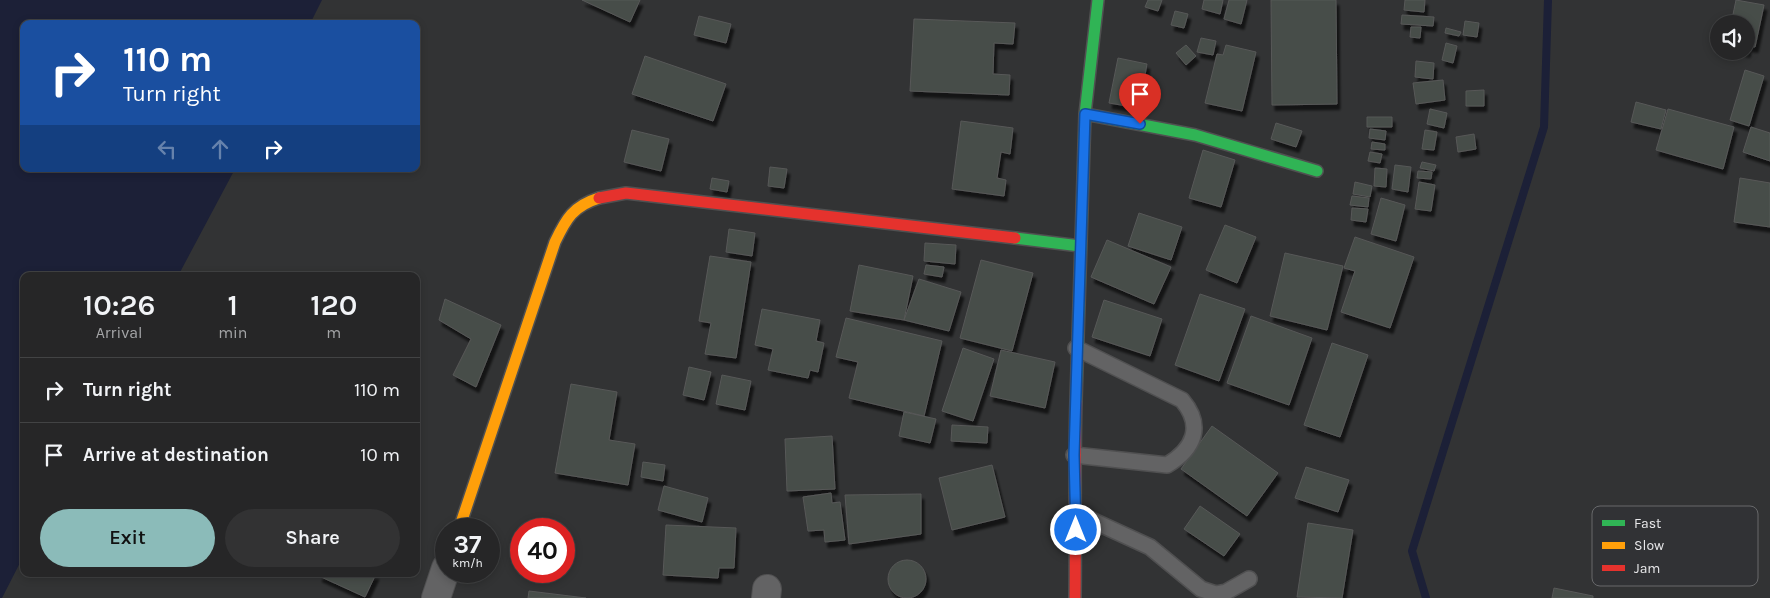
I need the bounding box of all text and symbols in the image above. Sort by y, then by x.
map controls [1710,15,1755,60]
button: sound [1710,15,1755,60]
text: 110 m [123,39,212,80]
icon: right [40,40,105,105]
pin [1119,73,1161,124]
icon: arrive [1126,80,1154,108]
text: Turn right [123,81,221,107]
icon: left [153,135,181,163]
icon: ahead [206,135,234,163]
icon: right [259,135,287,163]
text: 10:26 [83,287,155,323]
text: 1 [228,287,238,323]
text: 120 [310,287,357,323]
text: Arrival [96,323,142,342]
text: min [218,323,248,342]
text: m [326,323,341,342]
icon: right [40,376,68,404]
text: Turn right [83,379,172,401]
text: 110 m [354,379,400,401]
icon: arrive [40,441,68,469]
text: Arrive at destination [83,444,269,466]
text: 10 m [360,444,400,466]
position arrow [1049,503,1101,555]
legend [1592,506,1758,586]
button: Exit [40,509,215,567]
button: Share [225,509,400,567]
text: Fast [1634,515,1661,532]
speed limit sign: 40 [510,518,575,583]
text: 37 [453,530,481,559]
text: Slow [1634,537,1664,554]
text: km/h [452,556,483,570]
text: Jam [1634,560,1660,577]

